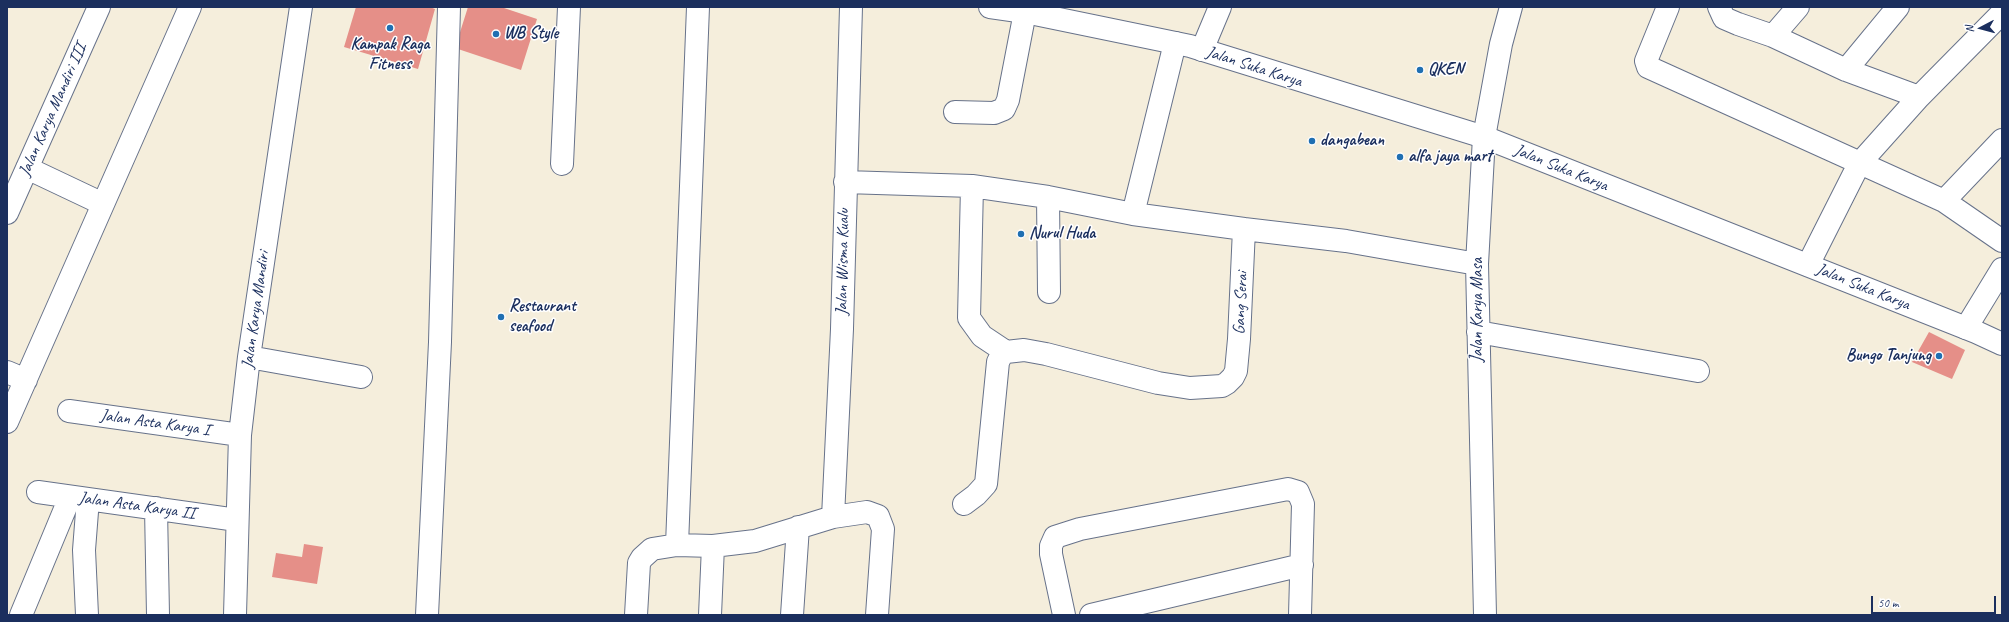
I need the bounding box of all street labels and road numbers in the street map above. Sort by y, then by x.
street label: Jalan Karya Mandiri III [15,40,91,180]
street label: Jalan Suka Karya [1204,42,1304,92]
street label: Jalan Suka Karya [1511,140,1611,196]
street label: Jalan Wisma Kualu [832,208,854,316]
street label: Jalan Karya Mandiri [238,250,274,370]
street label: Jalan Karya Masa [1468,258,1488,362]
street label: Jalan Suka Karya [1813,259,1913,315]
street label: Gang Serai [1229,271,1253,335]
street label: Jalan Asta Karya I [99,405,211,441]
street label: Jalan Asta Karya II [78,488,196,524]

